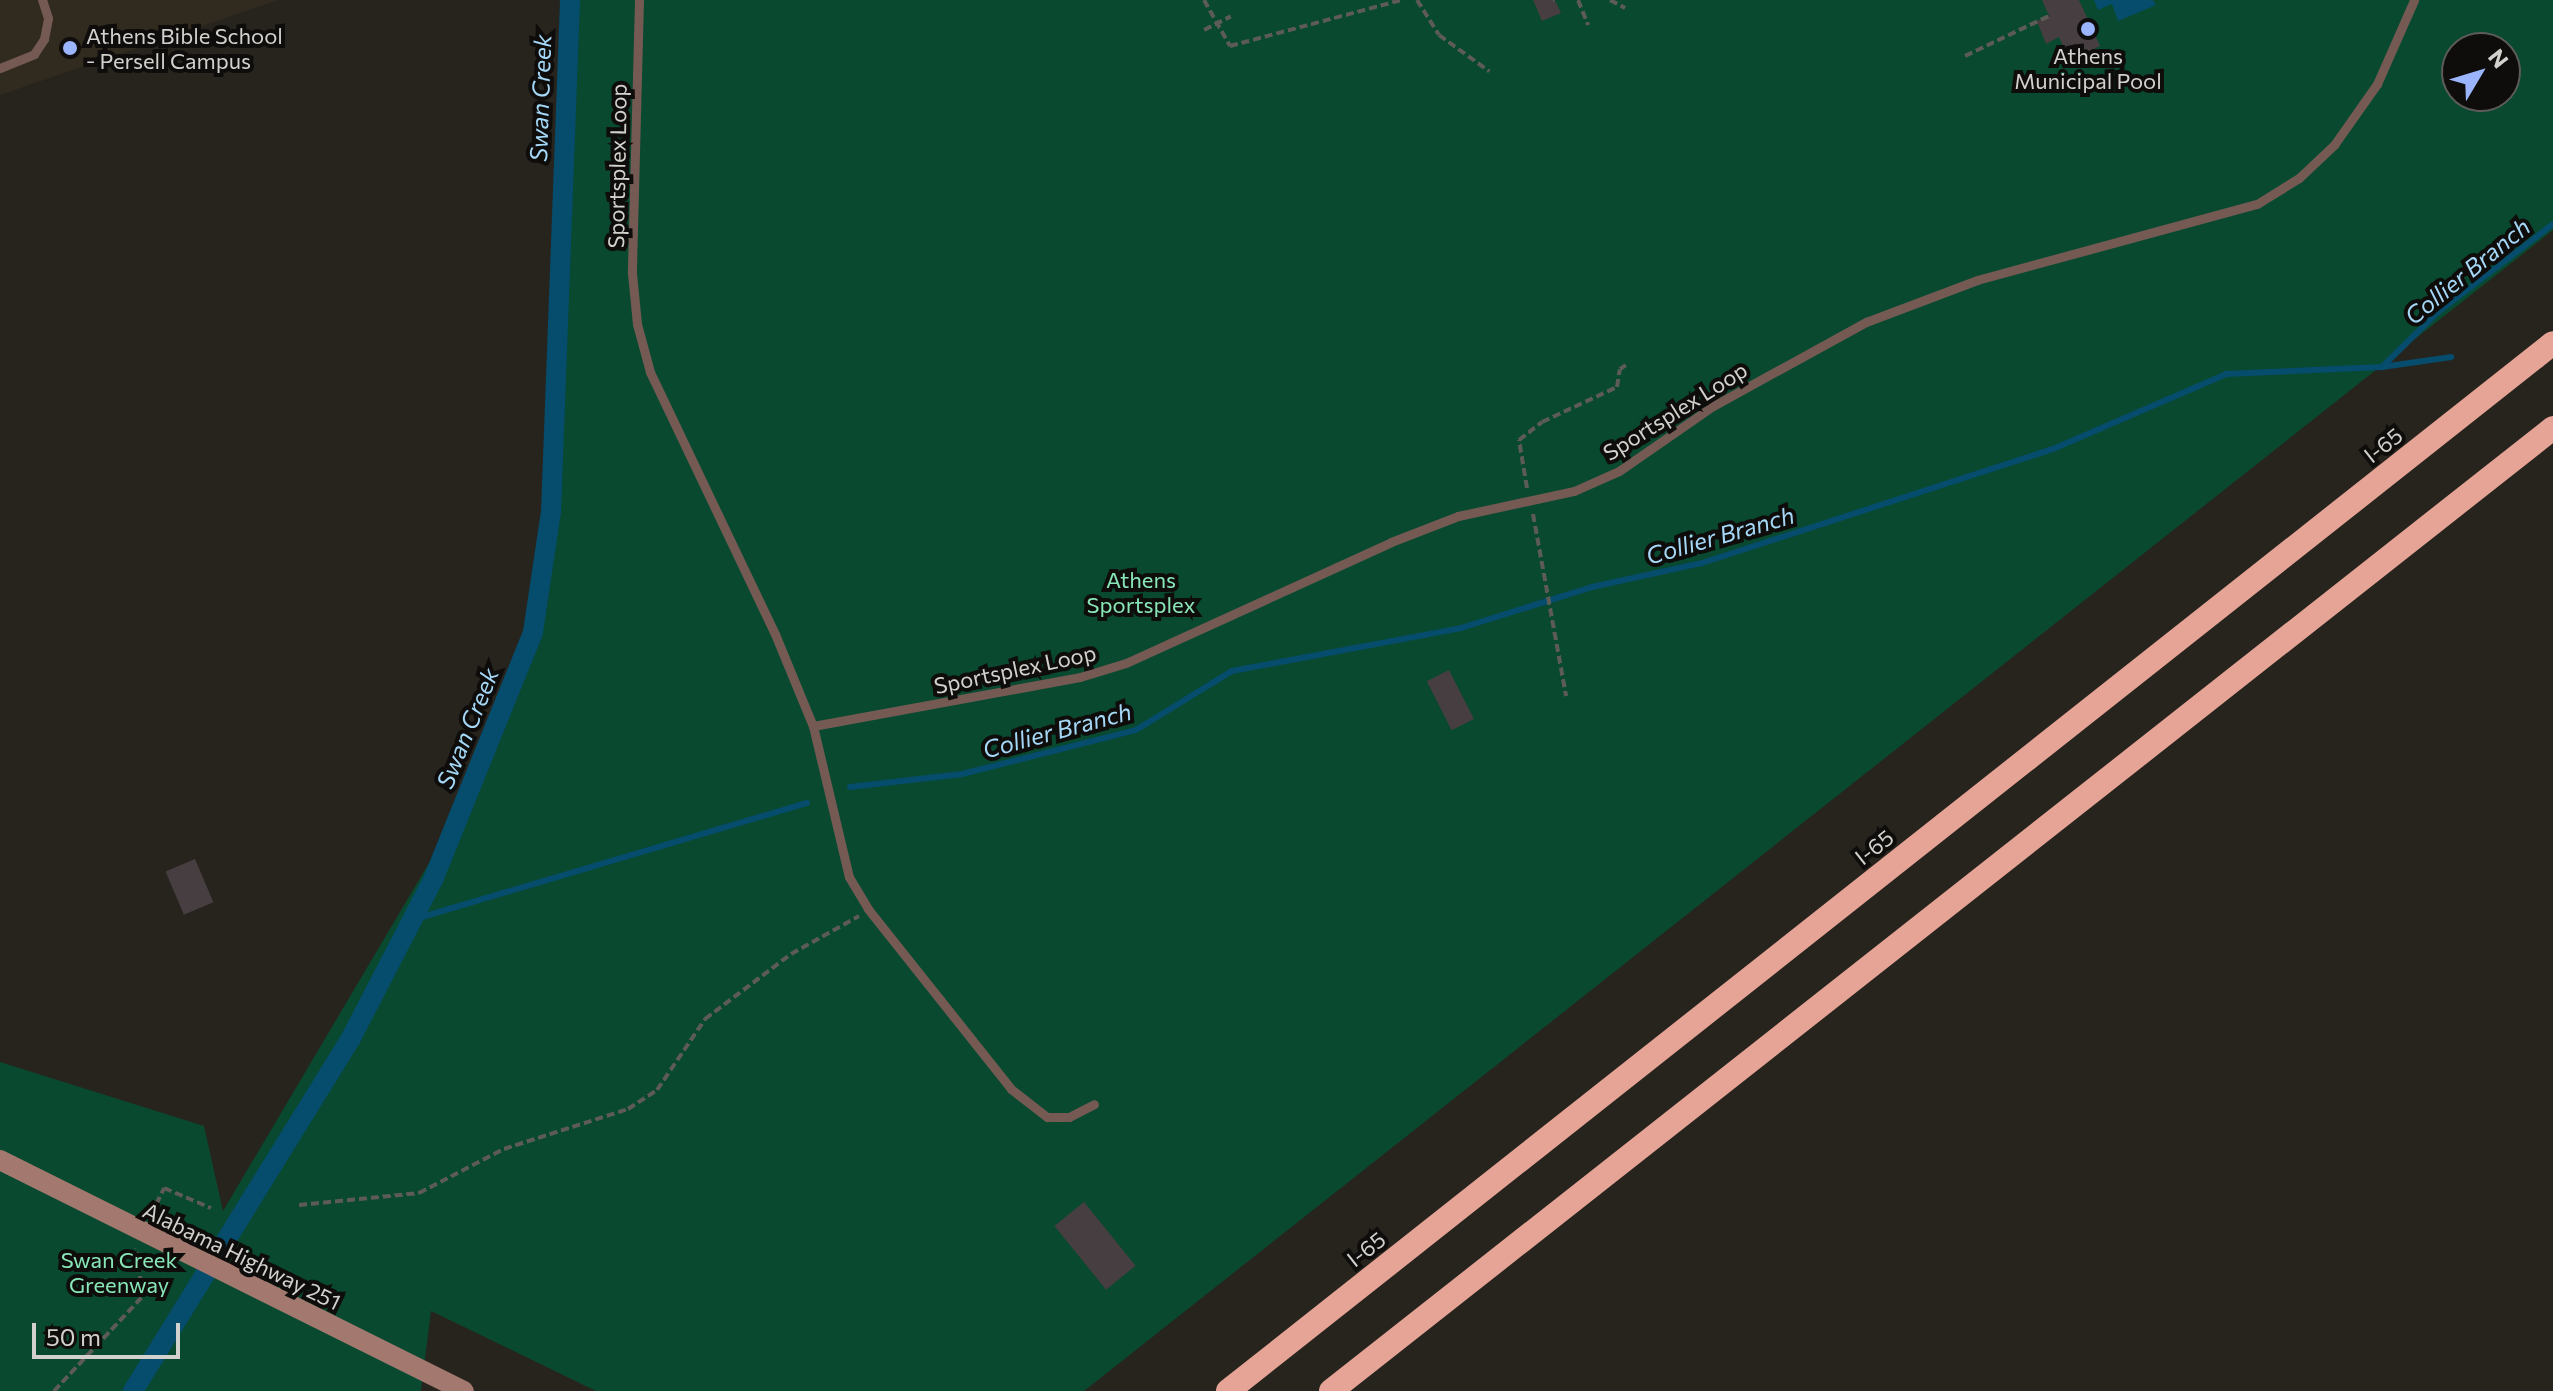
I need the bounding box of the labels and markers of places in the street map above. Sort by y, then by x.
marker: Athens Municipal Pool [2079,20,2097,38]
place label: Athens Bible School - Persell Campus [86,22,283,74]
marker: Athens Bible School - Persell Campus [61,39,79,57]
place label: Athens Municipal Pool [2014,42,2162,94]

